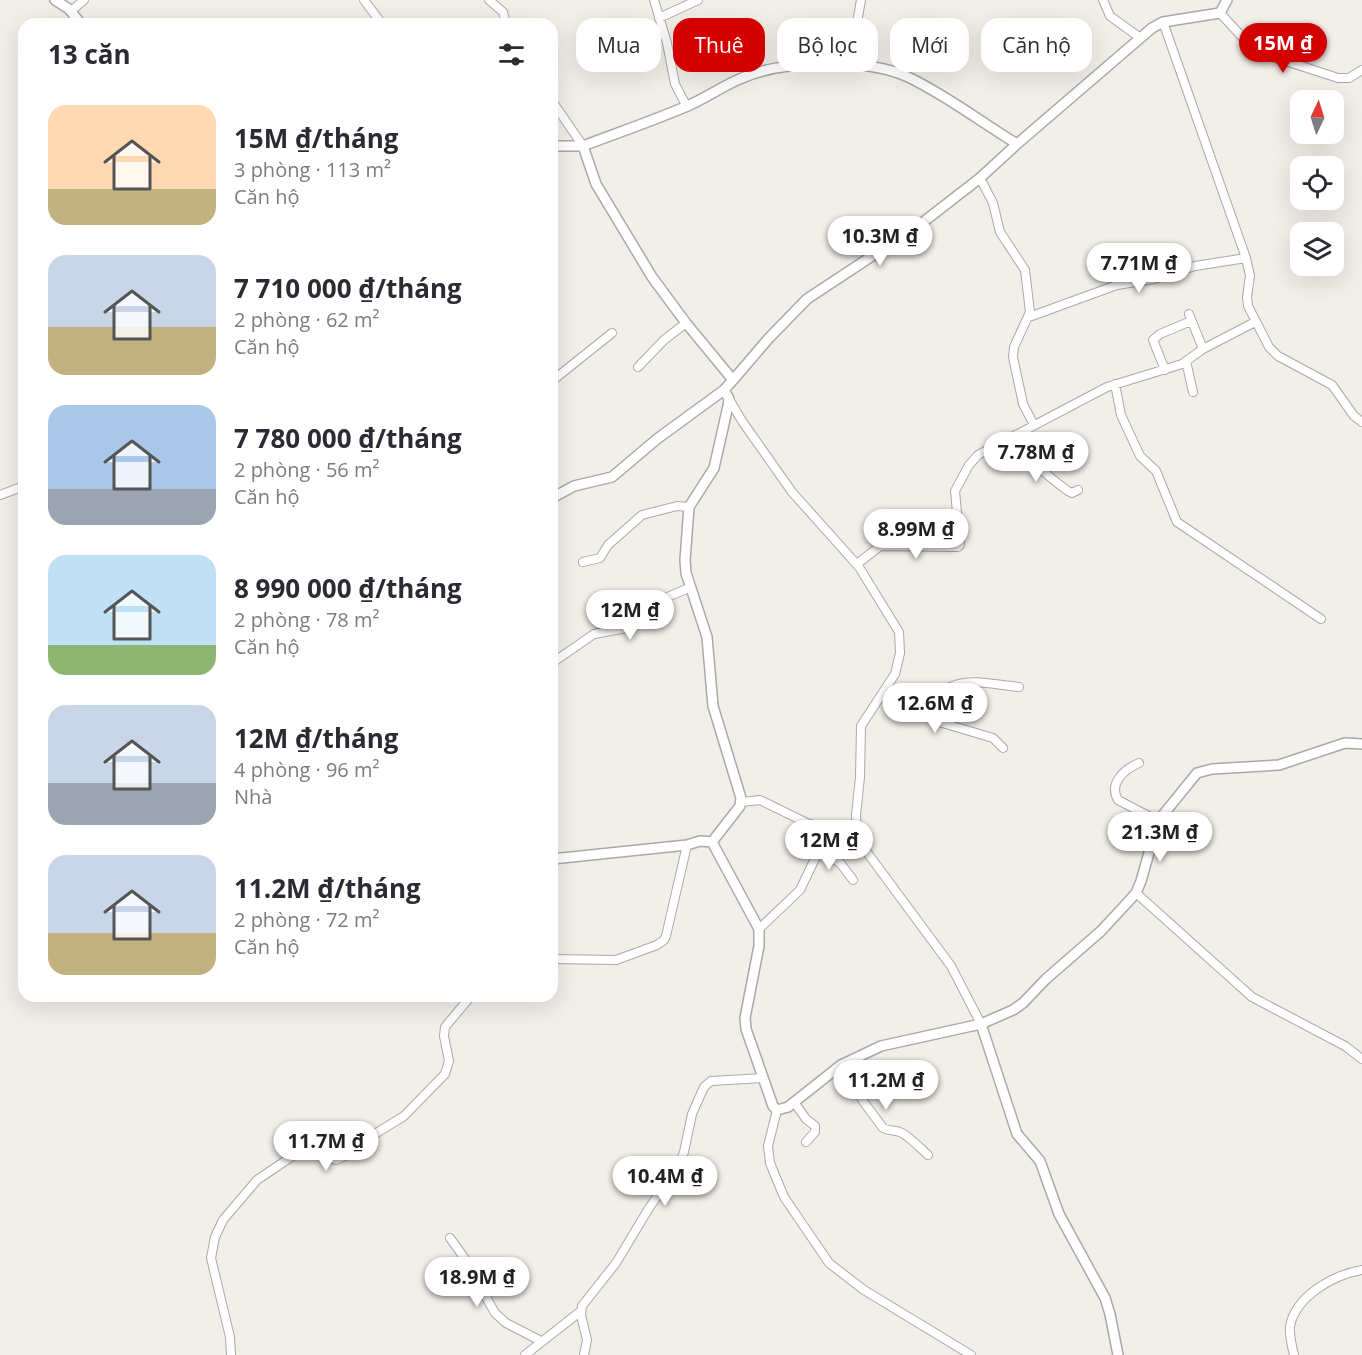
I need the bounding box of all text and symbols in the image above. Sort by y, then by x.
chip: Mua [576,18,661,72]
chip: Thuê [673,18,765,72]
chip: Bộ lọc [777,18,878,72]
chip: Mới [890,18,969,72]
chip: Căn hộ [981,18,1092,72]
pin: 15M ₫ [1241,23,1325,74]
text: 15M ₫ [1253,29,1313,56]
text: 13 căn [48,36,131,72]
icon: filters [495,38,528,71]
north arrow [1290,90,1344,144]
map controls [1290,90,1344,276]
text: 15M ₫/tháng [234,120,398,156]
icon: home [96,129,168,201]
text: 3 phòng · 113 m² [234,156,391,183]
button: locate [1290,156,1344,210]
text: Căn hộ [234,183,299,210]
pin: 10.3M ₫ [825,216,935,267]
text: 10.3M ₫ [841,222,919,249]
button: layers [1290,222,1344,276]
pin: 7.71M ₫ [1084,243,1194,294]
text: 7.71M ₫ [1100,249,1178,276]
text: 7 710 000 ₫/tháng [234,270,462,306]
icon: home [96,279,168,351]
text: 2 phòng · 62 m² [234,306,379,333]
text: Căn hộ [234,333,299,360]
text: 7 780 000 ₫/tháng [234,420,462,456]
icon: home [96,429,168,501]
pin: 7.78M ₫ [981,432,1091,483]
text: 7.78M ₫ [997,438,1075,465]
text: 2 phòng · 56 m² [234,456,379,483]
text: Căn hộ [234,483,299,510]
pin: 8.99M ₫ [861,509,971,560]
text: 8.99M ₫ [877,515,955,542]
text: 8 990 000 ₫/tháng [234,570,462,606]
icon: home [96,579,168,651]
pin: 12M ₫ [588,590,672,641]
text: 12M ₫ [600,596,660,623]
text: 2 phòng · 78 m² [234,606,379,633]
text: Căn hộ [234,633,299,660]
pin: 12.6M ₫ [880,683,990,734]
text: 12.6M ₫ [896,689,974,716]
text: 12M ₫/tháng [234,720,398,756]
icon: home [96,729,168,801]
text: 4 phòng · 96 m² [234,756,379,783]
text: Nhà [234,783,272,810]
pin: 21.3M ₫ [1105,812,1215,863]
text: 21.3M ₫ [1121,818,1199,845]
pin: 12M ₫ [787,820,871,871]
text: 12M ₫ [799,826,859,853]
text: 11.2M ₫/tháng [234,870,421,906]
icon: home [96,879,168,951]
text: 2 phòng · 72 m² [234,906,379,933]
text: Căn hộ [234,933,299,960]
pin: 11.2M ₫ [831,1060,941,1111]
text: 11.2M ₫ [847,1066,925,1093]
pin: 11.7M ₫ [271,1121,381,1172]
text: 11.7M ₫ [287,1127,365,1154]
pin: 10.4M ₫ [610,1156,720,1207]
text: 10.4M ₫ [626,1162,704,1189]
pin: 18.9M ₫ [422,1257,532,1308]
text: 18.9M ₫ [438,1263,516,1290]

